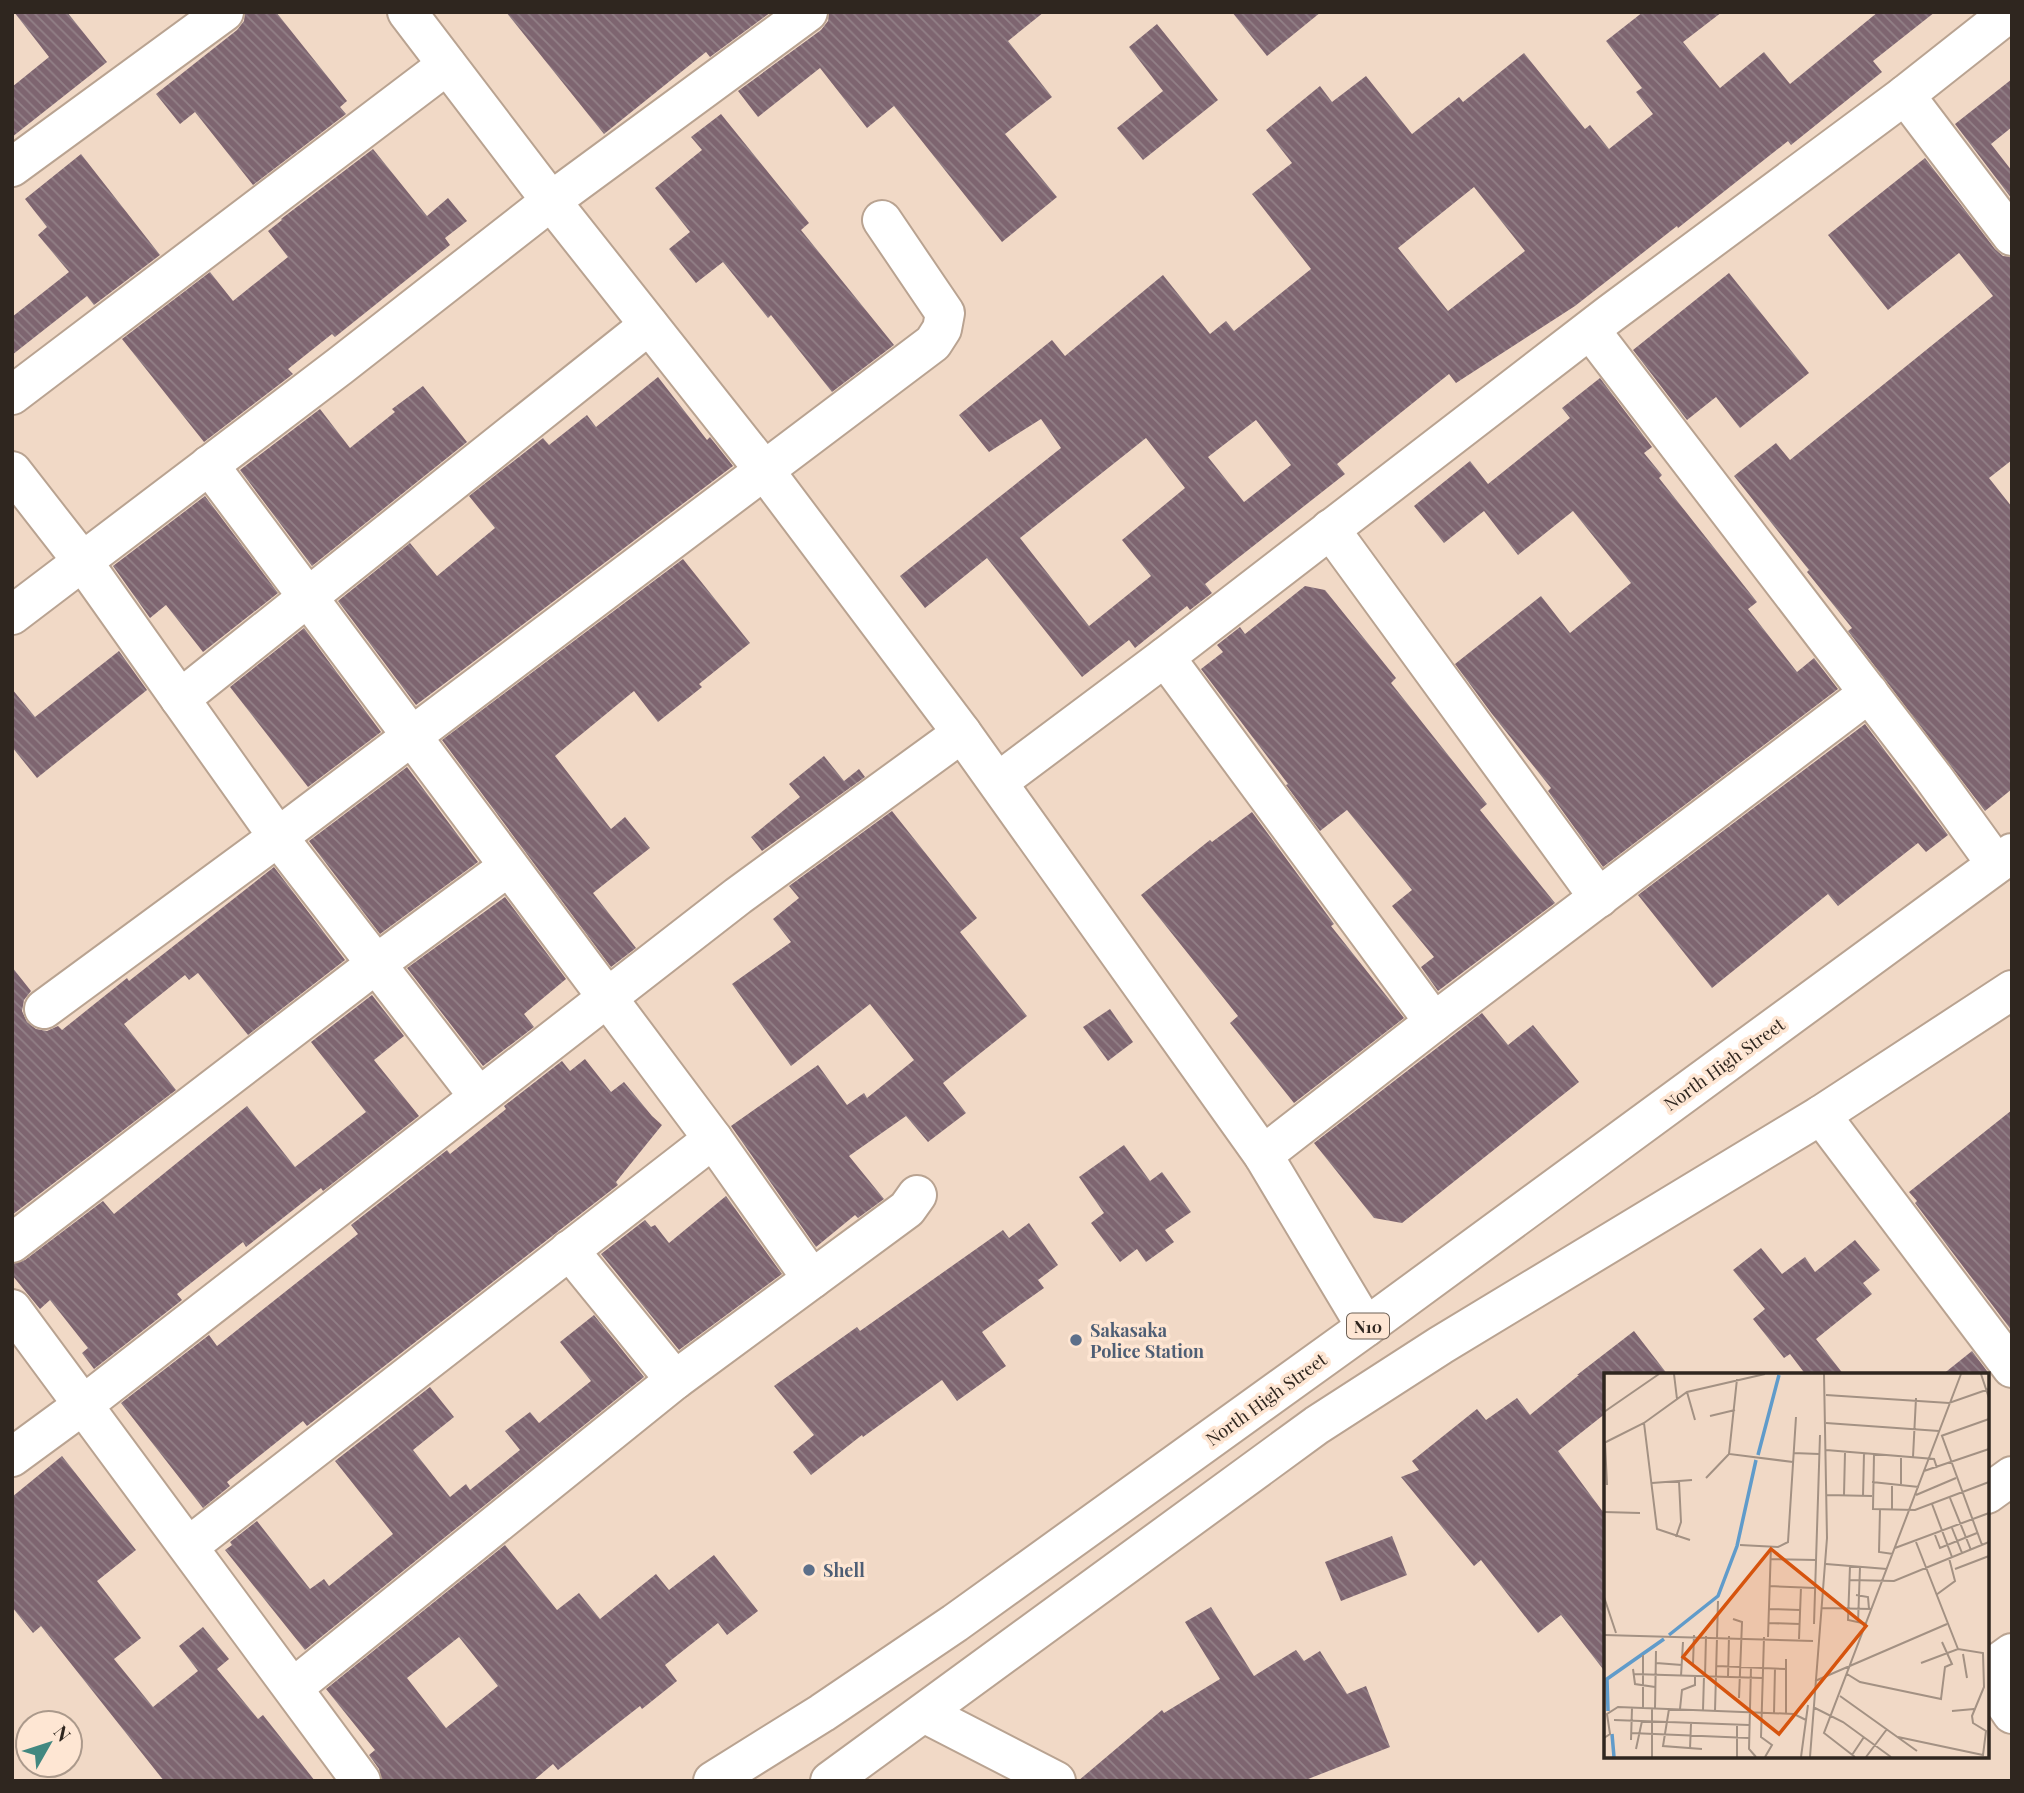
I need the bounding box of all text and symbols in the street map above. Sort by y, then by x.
street label: North High Street [1659,1012,1790,1116]
road number: N10 [1347,1314,1389,1338]
place label: Sakasaka Police Station [1090,1318,1204,1363]
marker: Sakasaka Police Station [1068,1332,1084,1348]
street label: North High Street [1201,1347,1332,1451]
inset map [1604,1373,1989,1758]
place label: Shell [823,1558,865,1582]
marker: Shell [801,1562,817,1578]
north arrow [14,1709,84,1779]
text: N [49,1719,78,1746]

